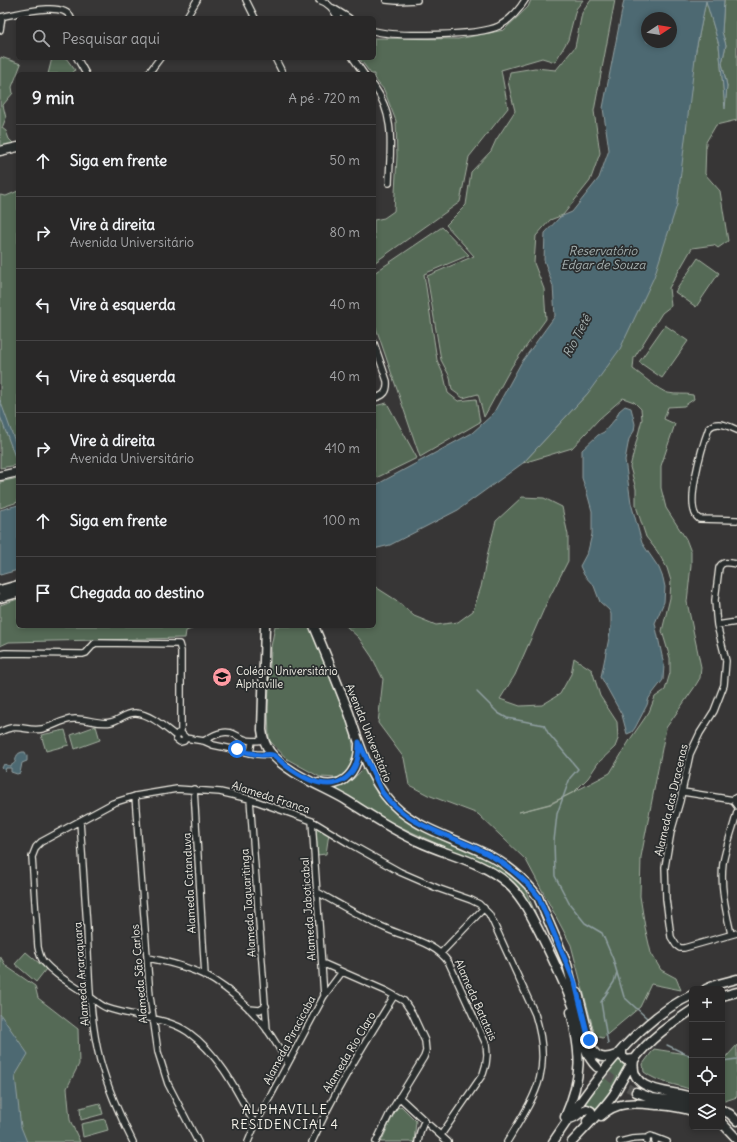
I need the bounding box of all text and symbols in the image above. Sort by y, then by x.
north arrow [641,12,677,48]
search box [16,16,376,60]
icon: search [30,27,52,49]
text: Pesquisar aqui [62,29,160,48]
text: 9 min [32,87,74,109]
text: A pé · 720 m [289,90,360,107]
icon: ahead [32,150,54,172]
text: Siga em frente [70,151,167,170]
text: 50 m [329,152,360,169]
text: Vire à direita [70,215,155,234]
icon: right [32,222,54,244]
text: 80 m [329,224,360,241]
text: Avenida Universitário [70,234,194,251]
water label: Reservatório Edgar de Souza [561,243,646,272]
icon: left [32,294,54,316]
text: Vire à esquerda [70,295,176,314]
text: 40 m [329,296,360,313]
water label: Rio Tietê [559,311,595,359]
icon: left [32,366,54,388]
text: Vire à esquerda [70,367,176,386]
text: 40 m [329,368,360,385]
text: Vire à direita [70,431,155,450]
icon: right [32,438,54,460]
text: 410 m [324,440,360,457]
text: Avenida Universitário [70,450,194,467]
icon: ahead [32,510,54,532]
text: Siga em frente [70,511,167,530]
text: 100 m [323,512,360,529]
icon: arrive [32,582,54,604]
text: Chegada ao destino [70,583,204,602]
place label: Colégio Universitário Alphaville [236,664,338,691]
school or university icon: Colégio Universitário Alphaville [211,666,233,688]
street label: Avenida Universitário [343,682,395,784]
route start [228,740,246,758]
street label: Alameda das Dracenas [651,743,691,857]
street label: Alameda Franca [230,778,312,816]
street label: Alameda Catanduva [179,832,199,934]
street label: Alameda Taquaritinga [237,848,259,958]
street label: Alameda Jaboticabal [297,857,319,961]
street label: Alameda Araraquara [70,921,92,1027]
street label: Alameda São Carlos [128,924,150,1024]
street label: Alameda Batatais [452,957,500,1043]
map controls [689,986,725,1130]
button: + [689,986,725,1022]
street label: Alameda Piracicaba [260,993,318,1087]
street label: Alameda Rio Claro [319,1009,379,1095]
button: − [689,1022,725,1058]
route end [580,1031,598,1049]
button: locate [689,1058,725,1094]
button: layers [689,1094,725,1130]
district label: ALPHAVILLE RESIDENCIAL 4 [231,1101,339,1133]

